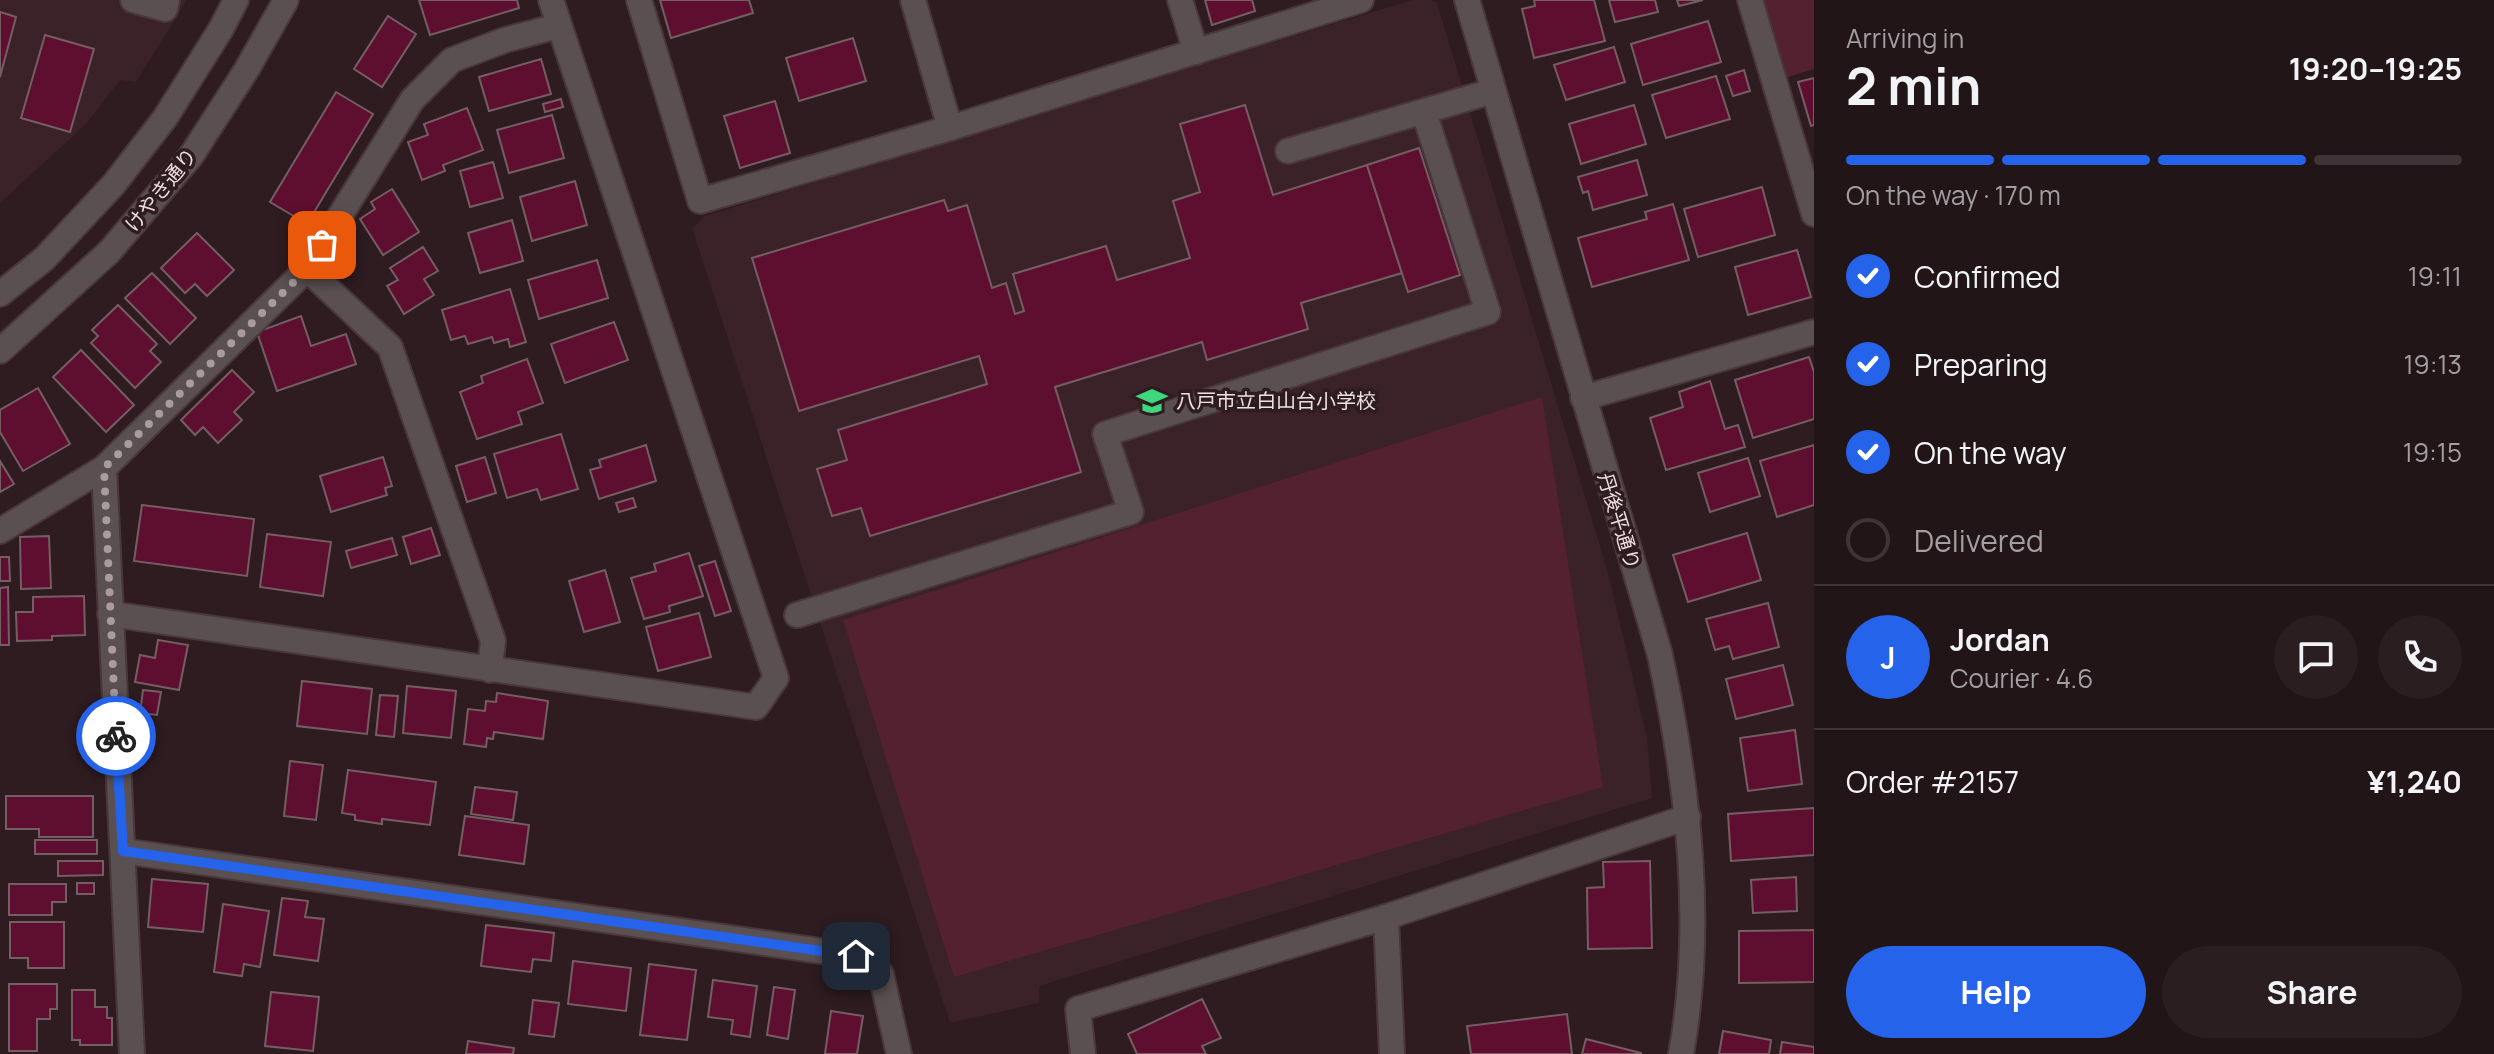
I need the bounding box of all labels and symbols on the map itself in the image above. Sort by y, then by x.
street label: けやき通り [119,142,203,237]
pin [288,211,356,279]
school or university icon: 八戸市立白山台小学校 [1135,384,1169,418]
place label: 八戸市立白山台小学校 [1176,387,1376,414]
street label: 丹後平通り [1592,469,1647,573]
courier [76,696,156,776]
pin [822,922,890,990]

